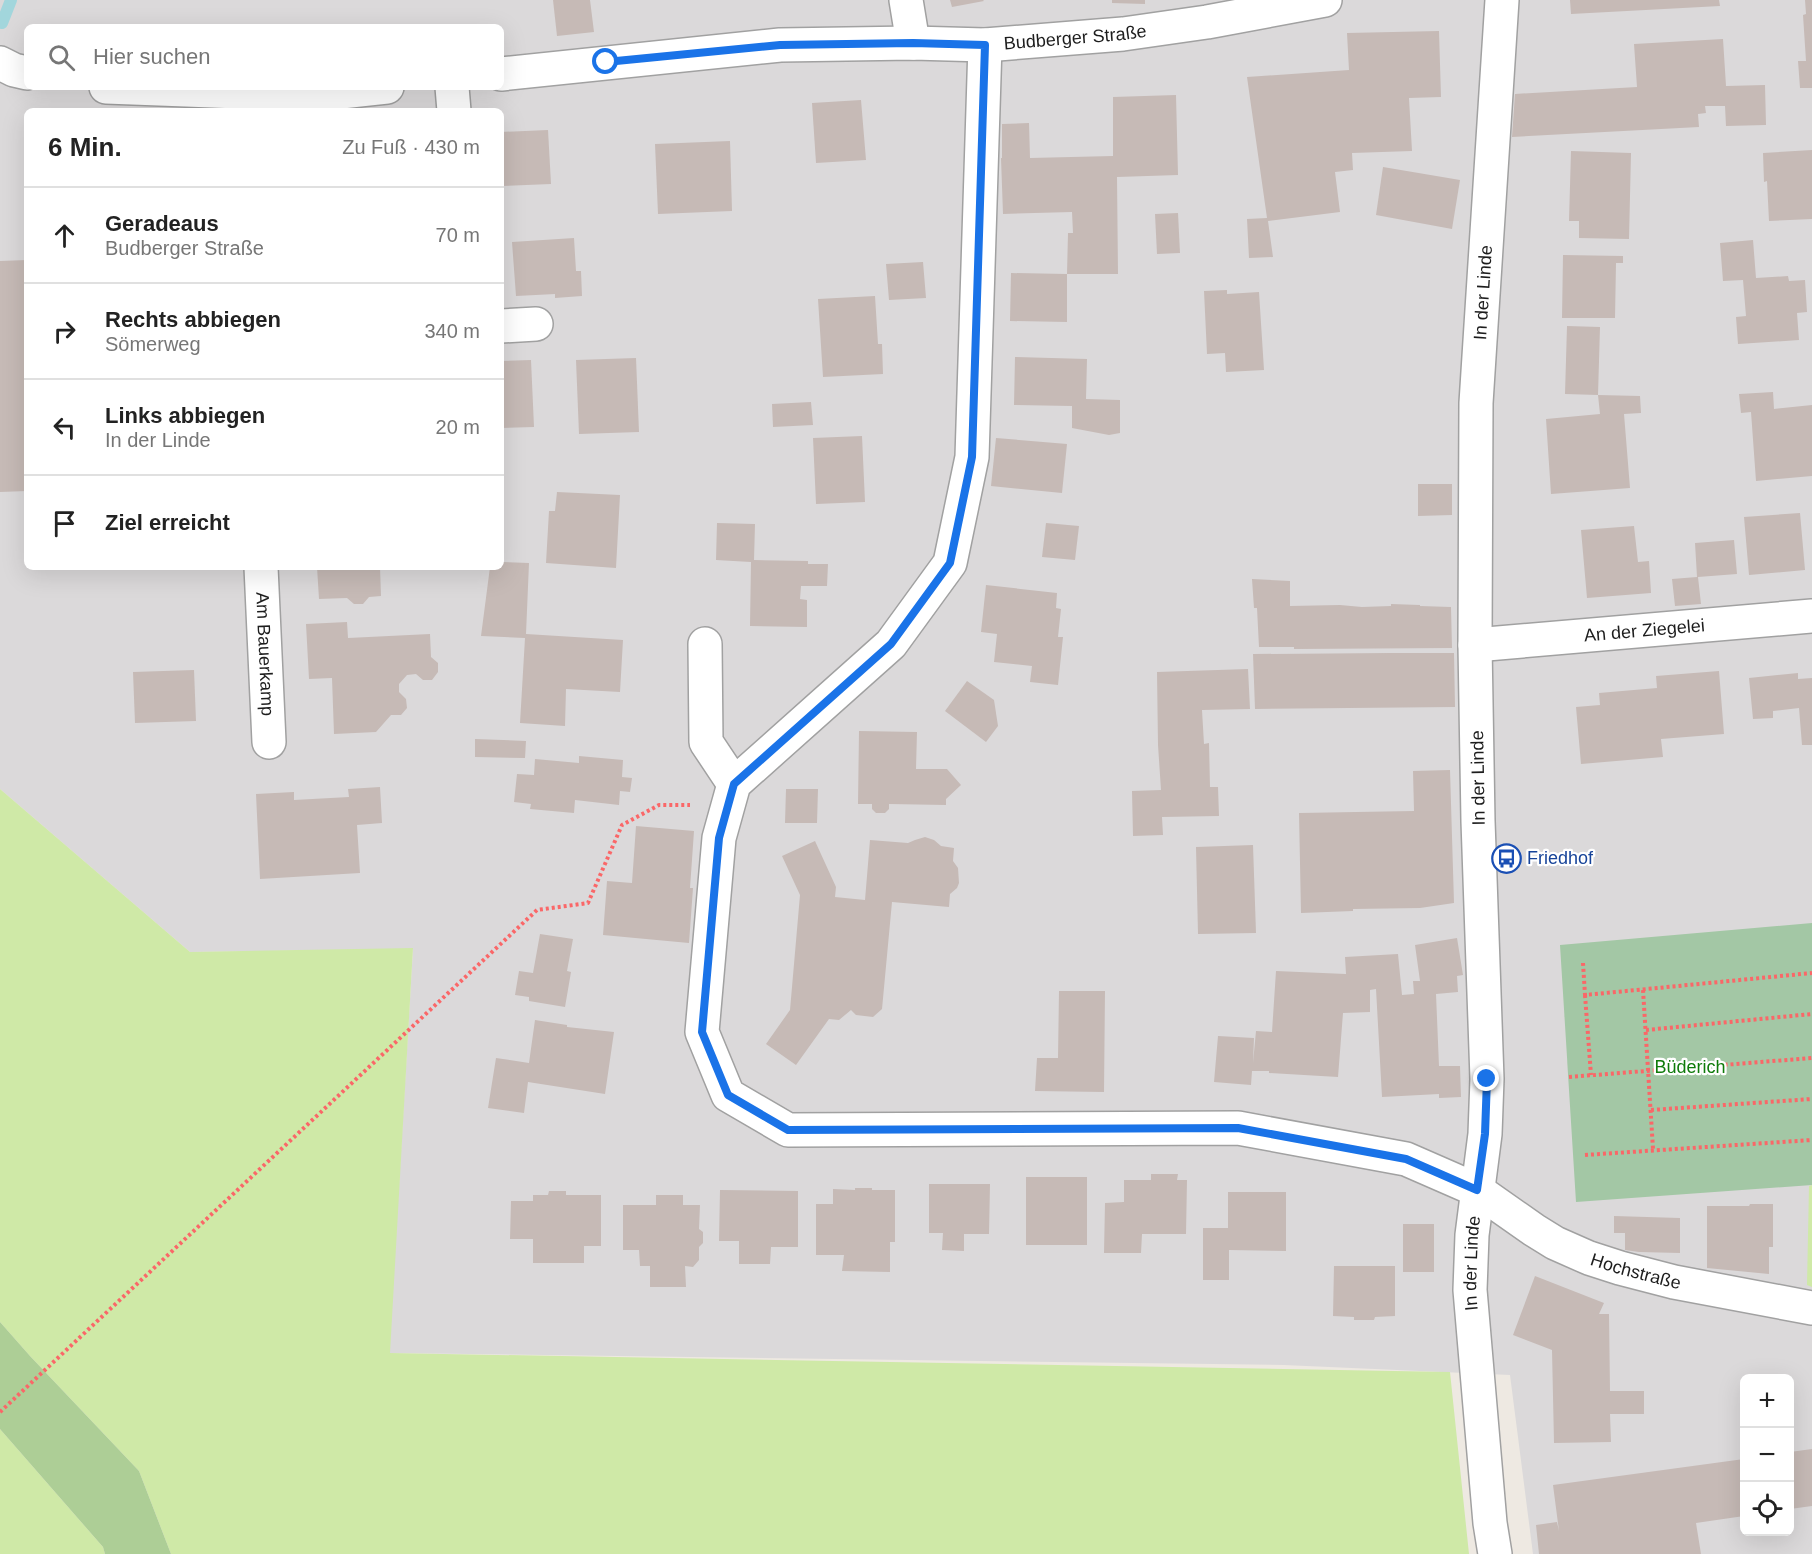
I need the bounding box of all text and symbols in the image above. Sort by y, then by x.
street label: Budberger Straße [1003,21,1148,53]
search box [24,24,504,90]
icon: search [45,41,78,74]
text: Hier suchen [93,44,210,69]
route start [592,48,618,74]
text: 6 Min. [48,132,122,162]
text: Zu Fuß · 430 m [342,136,480,158]
text: Geradeaus [105,211,219,236]
icon: ahead [48,219,81,252]
text: 70 m [436,224,480,246]
text: Budberger Straße [105,237,264,259]
street label: In der Linde [1470,244,1496,341]
text: Rechts abbiegen [105,307,281,332]
icon: right [48,315,81,348]
text: 340 m [424,320,480,342]
text: Sömerweg [105,333,201,355]
text: Links abbiegen [105,403,265,428]
icon: left [48,411,81,444]
text: 20 m [436,416,480,438]
text: In der Linde [105,429,211,451]
icon: arrive [48,507,81,540]
text: Ziel erreicht [105,510,230,535]
street label: Am Bauerkamp [252,591,278,716]
street label: An der Ziegelei [1583,615,1706,646]
street label: In der Linde [1467,730,1489,826]
bus stop icon: Friedhof [1490,842,1522,874]
place label: Friedhof [1527,848,1594,868]
park label: Büderich [1654,1057,1726,1077]
route end [1473,1065,1499,1091]
street label: In der Linde [1460,1215,1484,1312]
street label: Hochstraße [1588,1249,1683,1293]
map controls [1740,1374,1794,1536]
button: + [1740,1374,1794,1428]
button: − [1740,1428,1794,1482]
button: locate [1740,1482,1794,1536]

